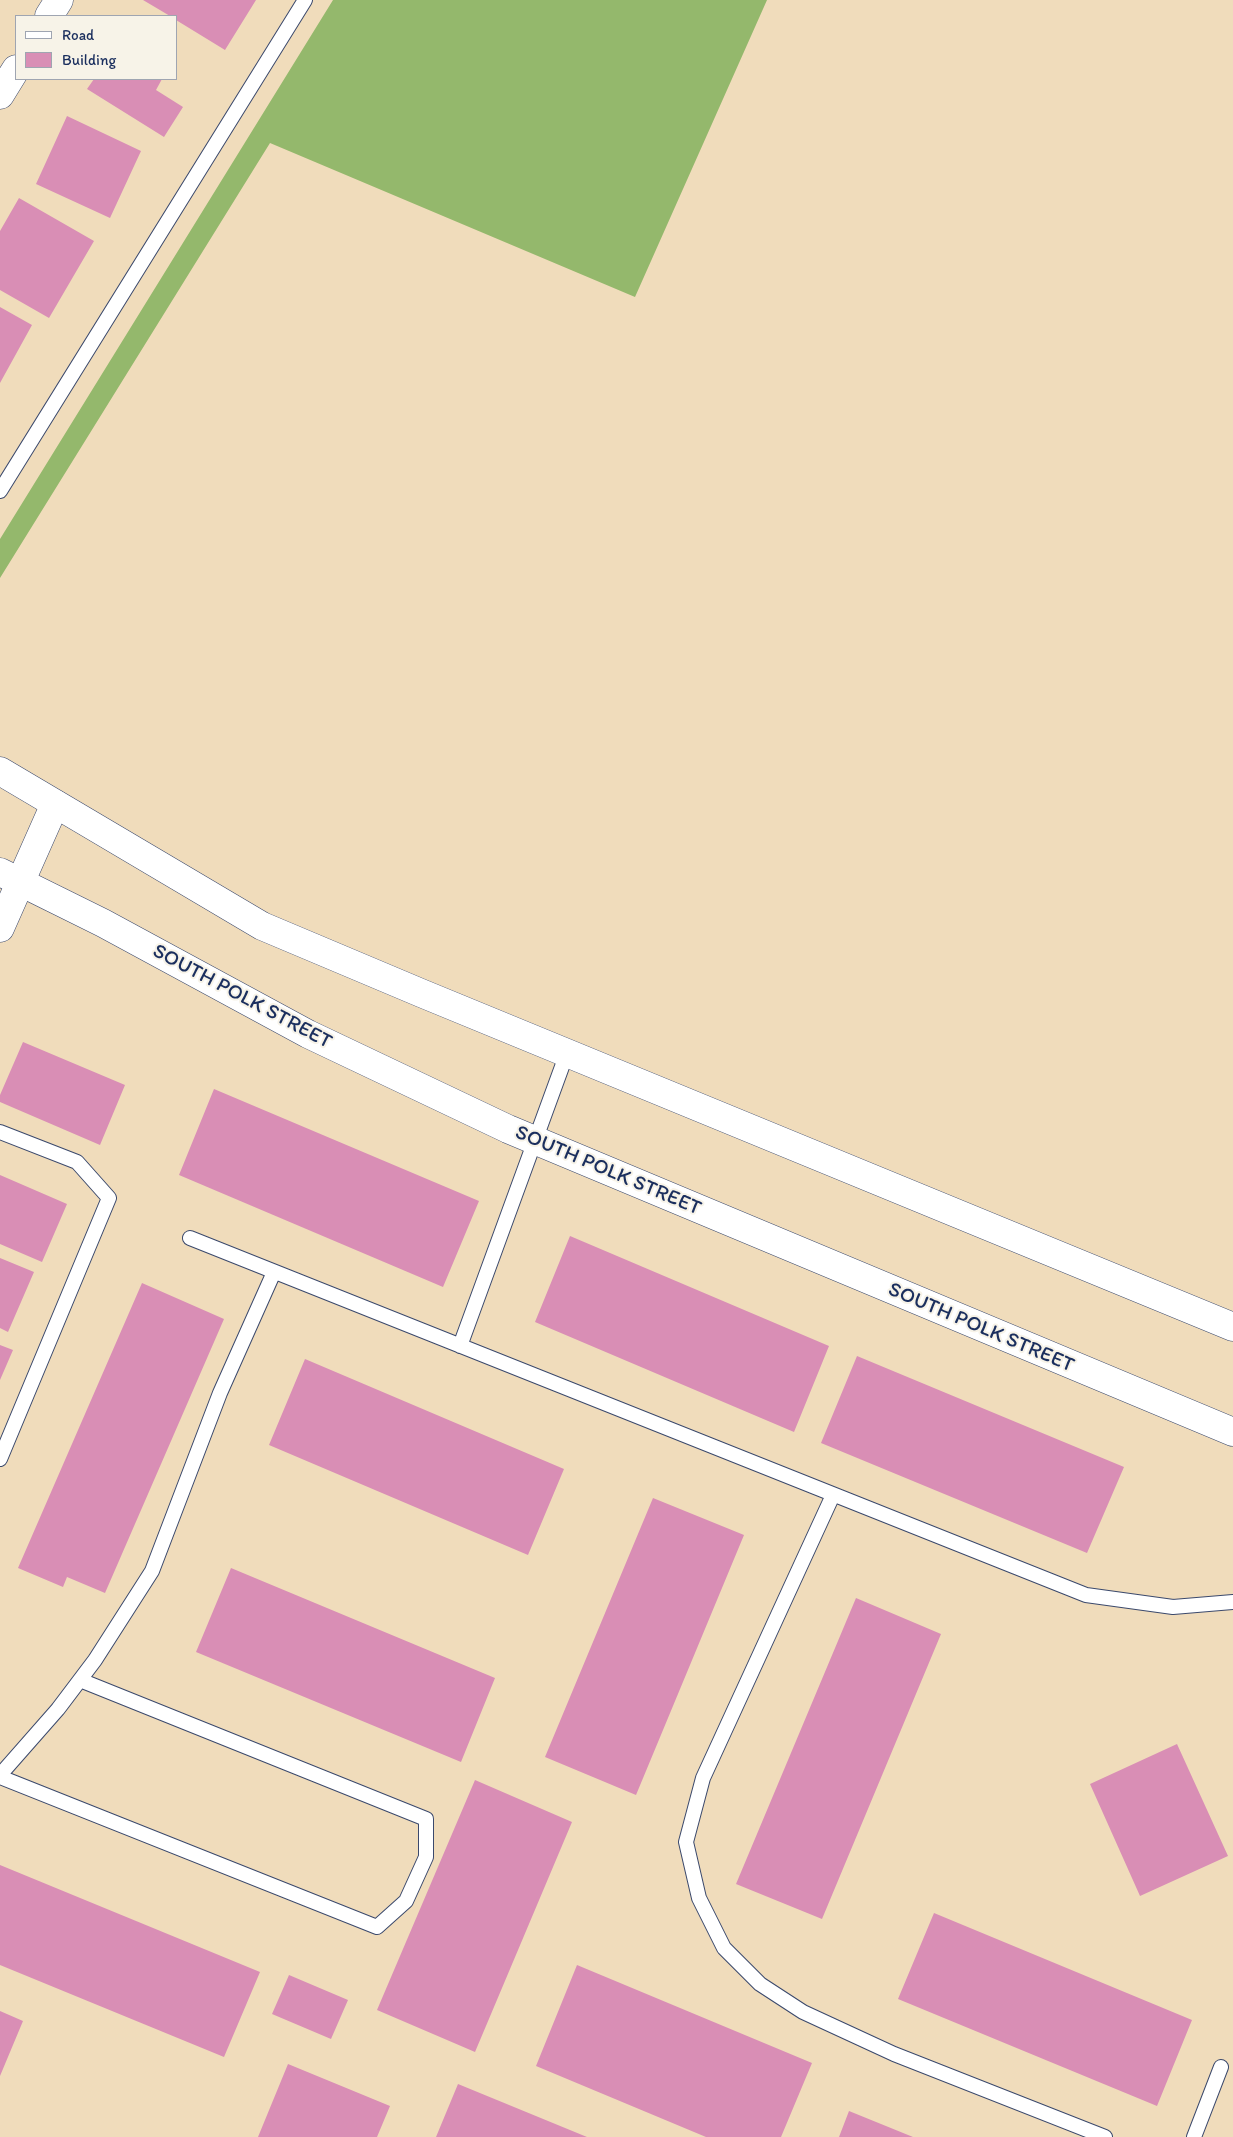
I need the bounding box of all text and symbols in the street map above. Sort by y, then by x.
legend [15,15,178,80]
text: Road [62,26,94,44]
text: Building [62,51,116,69]
street label: SOUTH POLK STREET [148,939,336,1055]
street label: SOUTH POLK STREET [511,1120,705,1222]
street label: SOUTH POLK STREET [884,1277,1078,1379]

